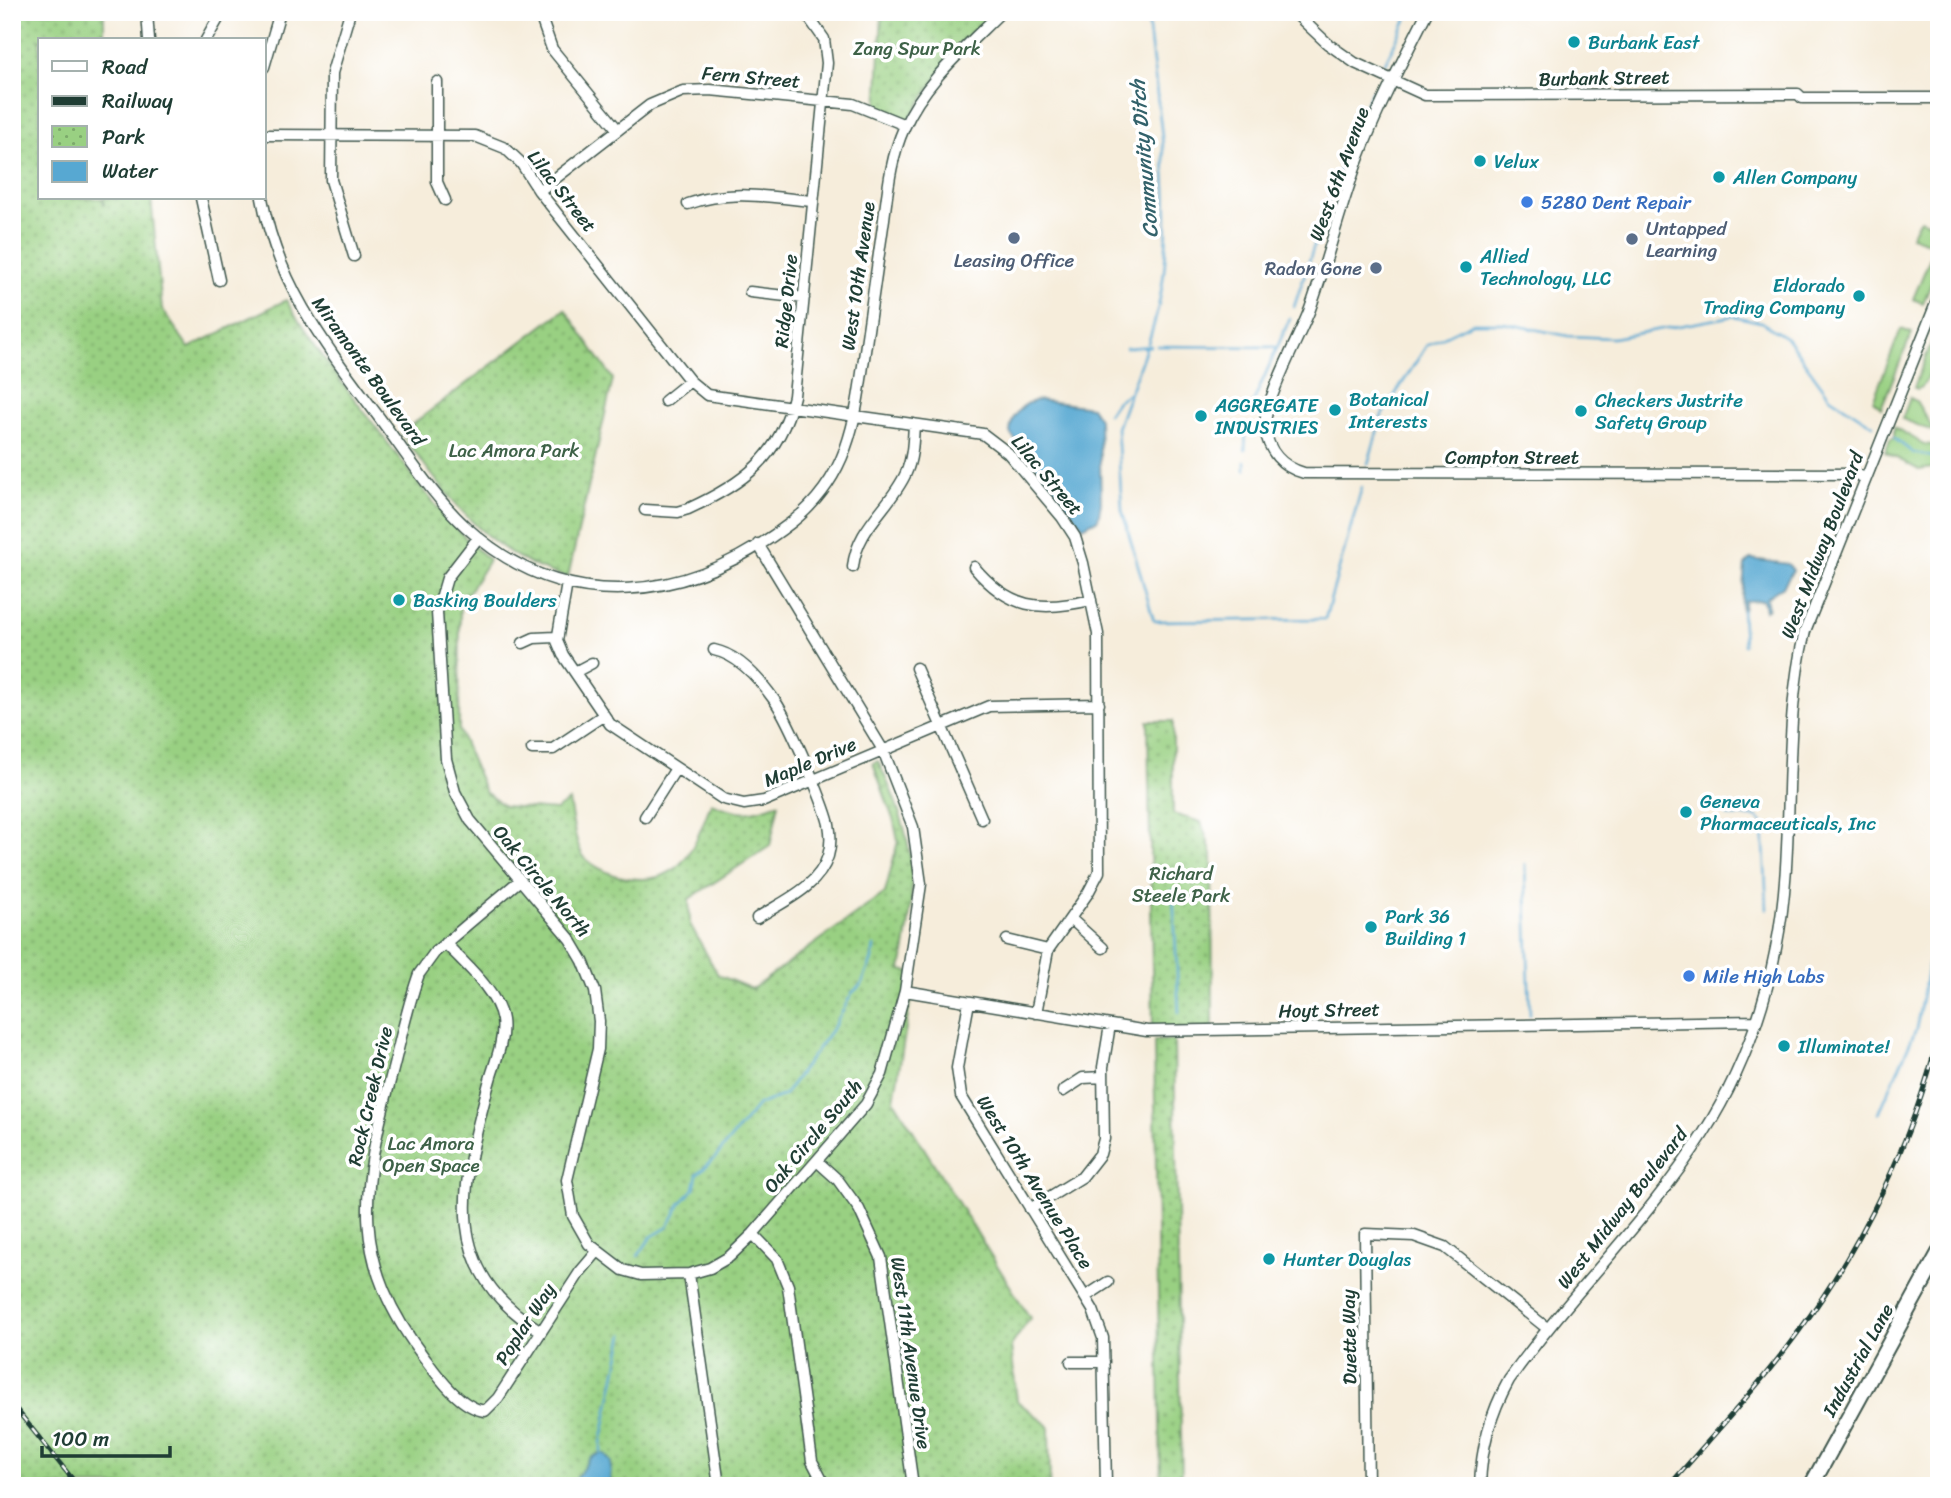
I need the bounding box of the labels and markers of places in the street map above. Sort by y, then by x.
place label: Burbank East [1588,26,1701,59]
marker: Burbank East [1566,34,1582,50]
place label: Velux [1494,145,1539,178]
marker: Velux [1472,153,1488,169]
place label: Allen Company [1732,161,1857,194]
marker: Allen Company [1711,169,1727,185]
place label: 5280 Dent Repair [1541,186,1692,219]
marker: 5280 Dent Repair [1519,194,1535,210]
place label: Untapped Learning [1646,212,1727,267]
marker: Leasing Office [1006,230,1022,246]
marker: Untapped Learning [1624,231,1640,247]
place label: Allied Technology, LLC [1479,240,1612,295]
place label: Leasing Office [954,244,1074,277]
place label: Radon Gone [1265,252,1362,285]
marker: Allied Technology, LLC [1458,259,1474,275]
marker: Radon Gone [1368,260,1384,276]
place label: Eldorado Trading Company [1703,269,1845,324]
marker: Eldorado Trading Company [1851,288,1867,304]
place label: Botanical Interests [1348,383,1429,438]
place label: Checkers Justrite Safety Group [1595,384,1743,439]
place label: AGGREGATE INDUSTRIES [1214,389,1319,444]
marker: Botanical Interests [1327,402,1343,418]
marker: Checkers Justrite Safety Group [1573,403,1589,419]
marker: AGGREGATE INDUSTRIES [1193,408,1209,424]
place label: Basking Boulders [413,584,557,617]
marker: Basking Boulders [391,592,407,608]
place label: Geneva Pharmaceuticals, Inc [1700,785,1876,840]
marker: Geneva Pharmaceuticals, Inc [1678,804,1694,820]
place label: Park 36 Building 1 [1385,900,1466,955]
marker: Park 36 Building 1 [1363,919,1379,935]
place label: Mile High Labs [1703,960,1825,993]
marker: Mile High Labs [1681,968,1697,984]
place label: Illuminate! [1797,1030,1890,1063]
marker: Illuminate! [1776,1038,1792,1054]
place label: Hunter Douglas [1283,1243,1411,1276]
marker: Hunter Douglas [1261,1251,1277,1267]

